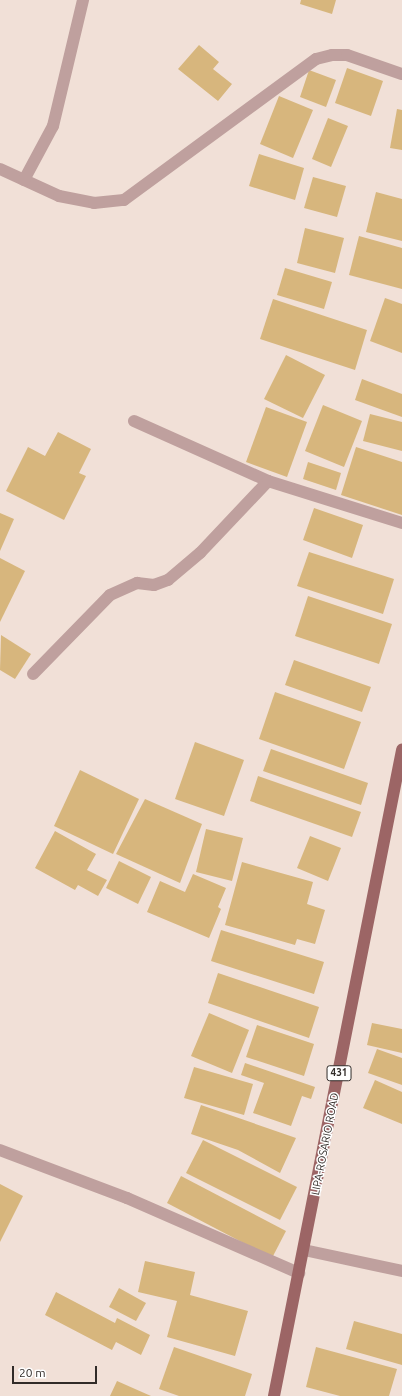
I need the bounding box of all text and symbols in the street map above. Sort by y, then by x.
road number: 431 [326,1065,352,1081]
street label: LIPA-ROSARIO ROAD [309,1092,341,1196]
scale bar [14,1358,99,1384]
text: 20 m [19,1366,46,1379]

